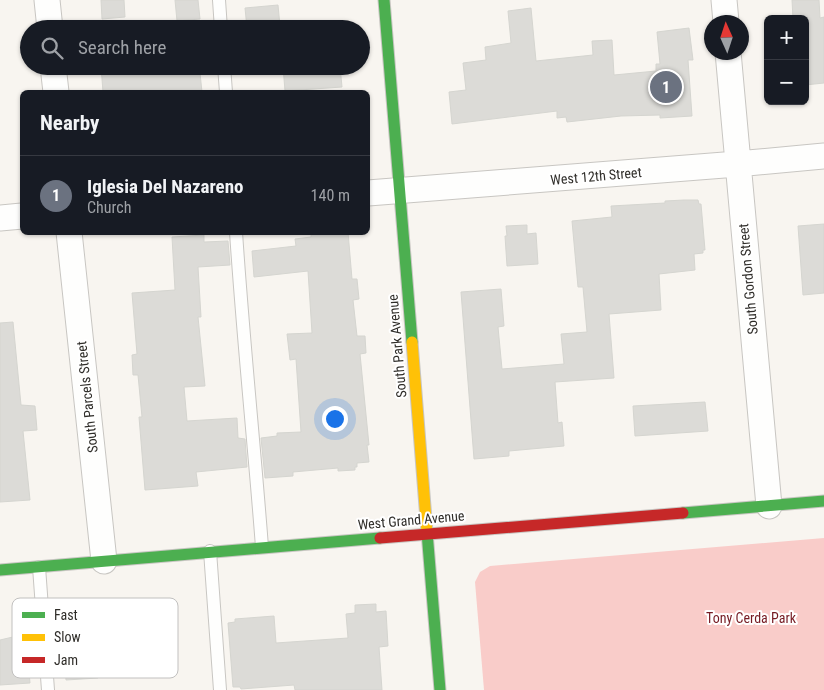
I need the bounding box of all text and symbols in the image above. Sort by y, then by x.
north arrow [704,15,749,60]
map controls [764,15,809,105]
button: + [764,15,809,60]
search box [20,20,370,75]
icon: search [38,34,66,62]
text: Search here [78,36,166,59]
button: − [764,60,809,105]
pin: 1 [650,68,682,106]
text: Nearby [40,111,99,135]
street label: West 12th Street [550,164,642,188]
text: Iglesia Del Nazareno [87,175,243,198]
text: 1 [52,186,60,205]
text: 140 m [311,186,350,205]
text: Church [87,198,131,217]
street label: South Gordon Street [735,223,761,335]
street label: South Park Avenue [384,293,409,398]
street label: South Parcels Street [73,340,101,454]
your location [322,406,348,432]
street label: West Grand Avenue [357,507,465,533]
legend [12,598,178,678]
text: Fast [54,607,78,623]
park label: Tony Cerda Park [706,610,797,626]
text: Slow [54,629,81,645]
text: Jam [54,652,78,668]

